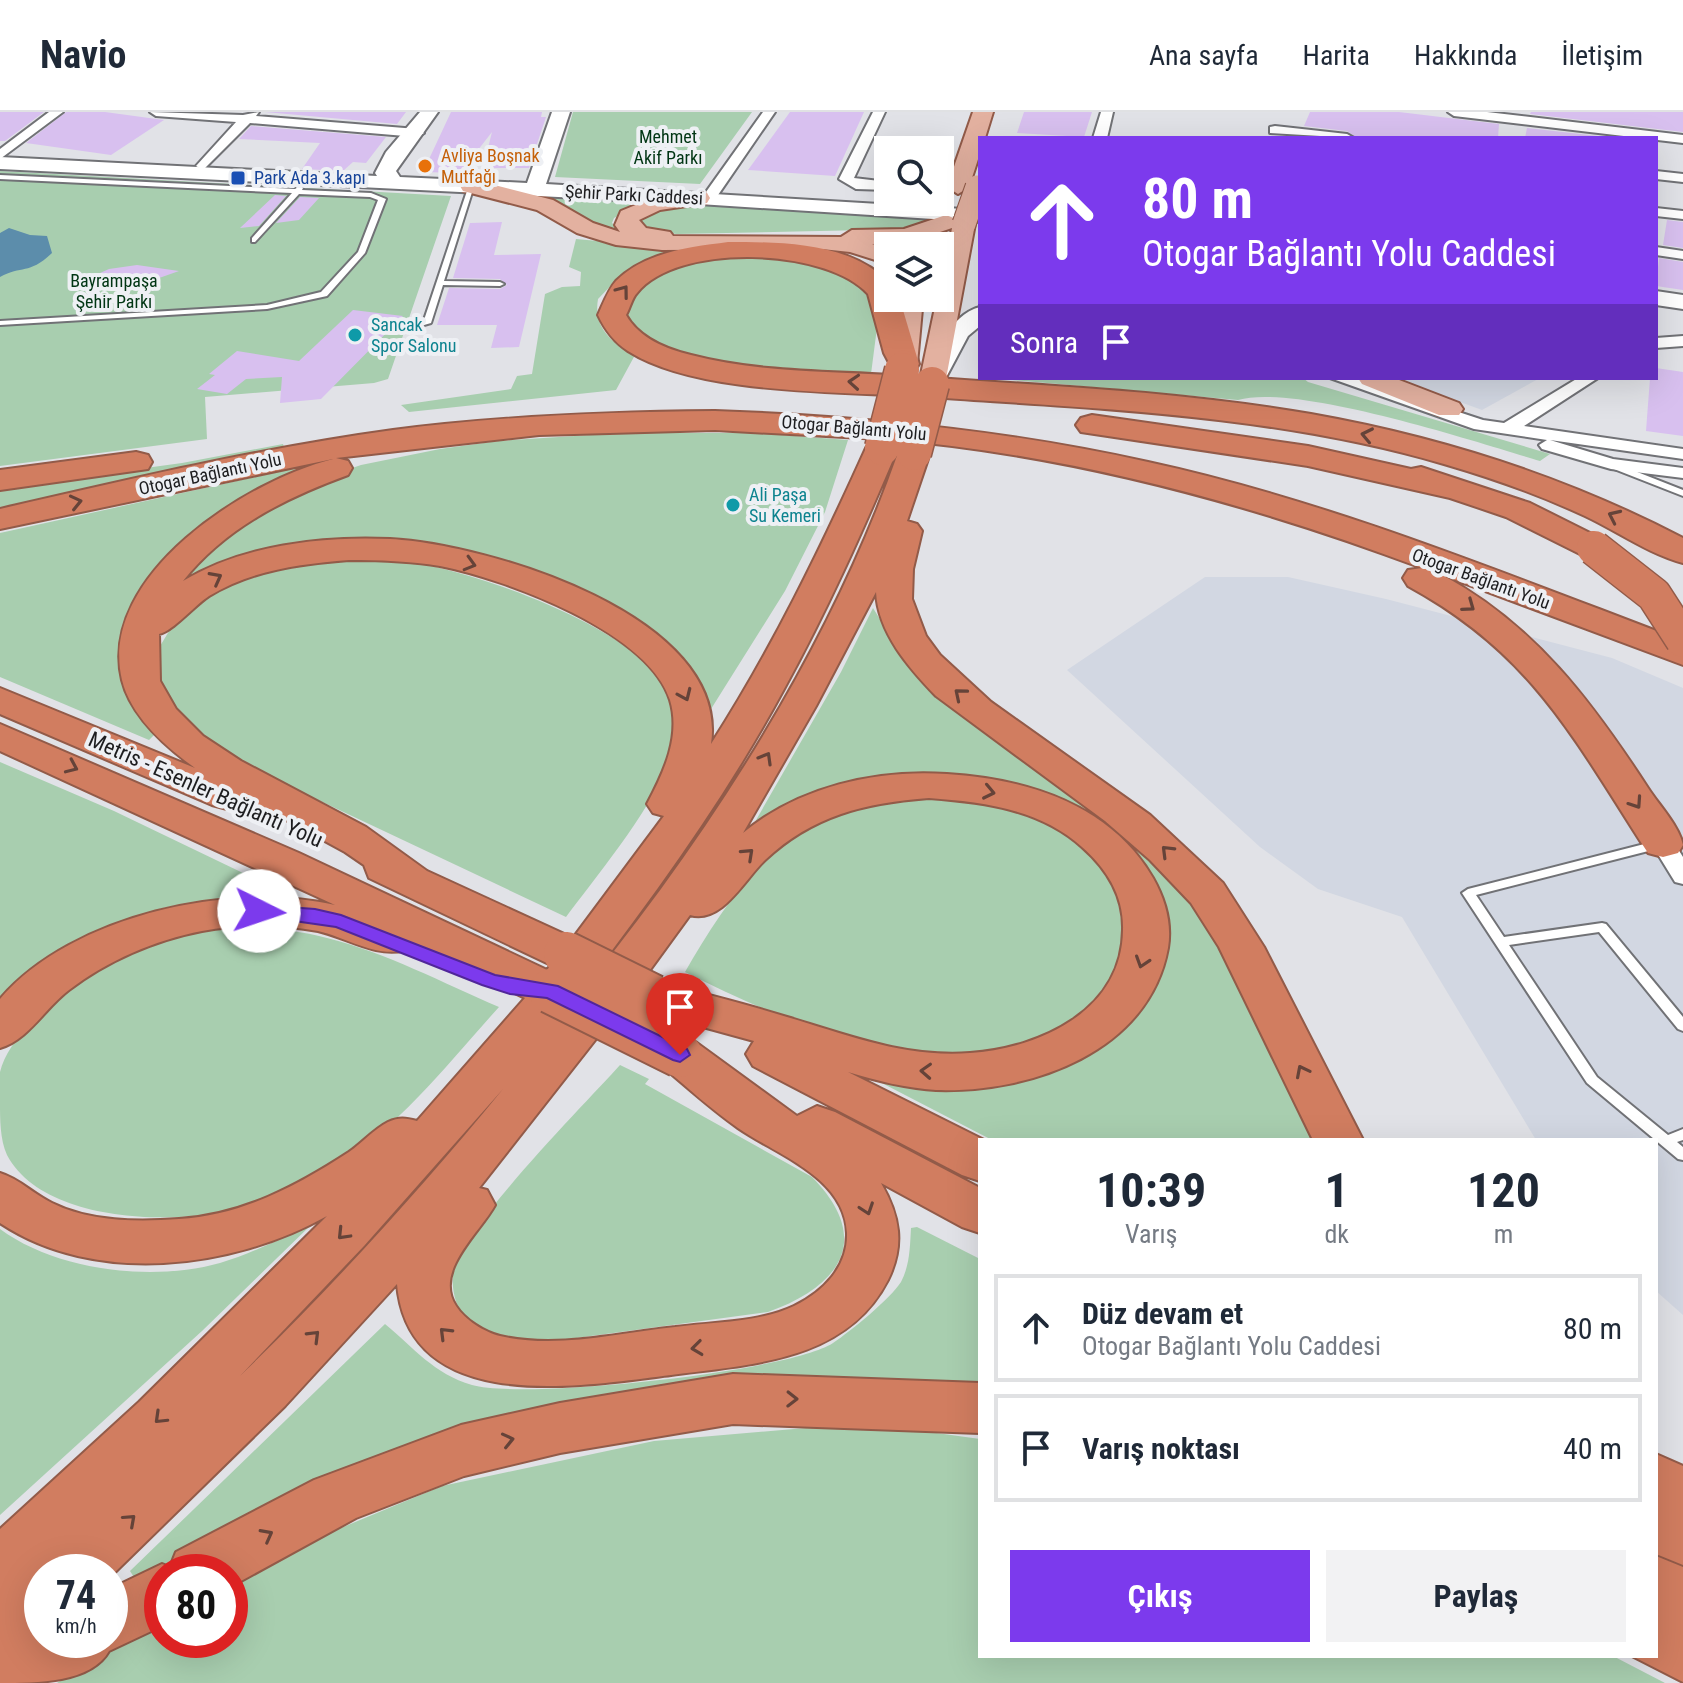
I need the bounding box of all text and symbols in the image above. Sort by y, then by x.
text: Navio [40,33,126,77]
text: Ana sayfa [1149,39,1259,72]
text: Harita [1303,39,1370,72]
text: Hakkında [1414,39,1517,72]
text: İletişim [1561,39,1643,72]
park label: Mehmet Akif Parkı [634,126,702,168]
map controls [874,136,954,312]
button: search [874,136,954,216]
place label: Avliya Boşnak Mutfağı [441,145,540,187]
marker: Avliya Boşnak Mutfağı [416,157,434,175]
text: 80 m [1142,166,1253,232]
place label: Park Ada 3.kapı [254,167,366,188]
icon: ahead [1010,168,1114,272]
marker: Park Ada 3.kapı [229,169,247,187]
street label: Şehir Parkı Caddesi [565,180,704,209]
button: layers [874,232,954,312]
text: Otogar Bağlantı Yolu Caddesi [1142,233,1556,275]
park label: Bayrampaşa Şehir Parkı [70,270,158,312]
one-way arrow [613,285,627,300]
place label: Sancak Spor Salonu [371,314,456,356]
icon: arrive [1094,320,1138,364]
text: Sonra [1010,325,1078,360]
marker: Sancak Spor Salonu [346,326,364,344]
one-way arrow [847,374,860,391]
street label: Otogar Bağlantı Yolu [781,411,927,444]
one-way arrow [1361,427,1375,444]
street label: Otogar Bağlantı Yolu [137,448,283,499]
place label: Ali Paşa Su Kemeri [749,484,821,526]
one-way arrow [69,494,82,511]
marker: Ali Paşa Su Kemeri [724,496,742,514]
one-way arrow [1607,510,1622,526]
street label: Otogar Bağlantı Yolu [1409,544,1553,613]
one-way arrow [462,554,476,571]
one-way arrow [208,573,223,588]
one-way arrow [1460,596,1475,610]
one-way arrow [676,686,692,701]
one-way arrow [954,690,969,704]
street label: Metris - Esenler Bağlantı Yolu [85,726,327,852]
one-way arrow [756,752,772,767]
one-way arrow [64,757,78,773]
one-way arrow [982,783,995,800]
one-way arrow [1626,794,1641,808]
one-way arrow [1162,846,1176,860]
one-way arrow [739,850,754,864]
position arrow [217,869,301,953]
one-way arrow [1135,955,1151,968]
pin [646,973,714,1055]
icon: arrive [658,985,702,1029]
one-way arrow [919,1062,932,1079]
one-way arrow [1297,1064,1312,1079]
text: 10:39 [1096,1162,1206,1219]
text: 1 [1325,1162,1349,1219]
text: 120 [1467,1162,1540,1219]
one-way arrow [857,1201,873,1215]
text: Varış [1125,1219,1177,1249]
text: dk [1324,1219,1349,1249]
text: m [1494,1219,1513,1249]
one-way arrow [338,1225,353,1239]
text: Düz devam et [1082,1296,1243,1331]
icon: ahead [1014,1306,1058,1350]
text: 80 m [1563,1311,1622,1346]
one-way arrow [440,1327,454,1342]
one-way arrow [305,1331,319,1345]
text: Otogar Bağlantı Yolu Caddesi [1082,1331,1381,1361]
one-way arrow [690,1339,703,1356]
one-way arrow [786,1390,799,1408]
one-way arrow [155,1409,169,1424]
icon: arrive [1014,1426,1058,1470]
text: Varış noktası [1082,1431,1240,1466]
text: 40 m [1563,1431,1622,1466]
one-way arrow [501,1432,514,1449]
one-way arrow [121,1515,136,1529]
one-way arrow [258,1529,273,1544]
button: Çıkış [1010,1550,1310,1642]
button: Paylaş [1326,1550,1626,1642]
speed limit sign: 80 [144,1554,248,1658]
text: 74 [56,1572,96,1619]
text: km/h [55,1614,97,1638]

